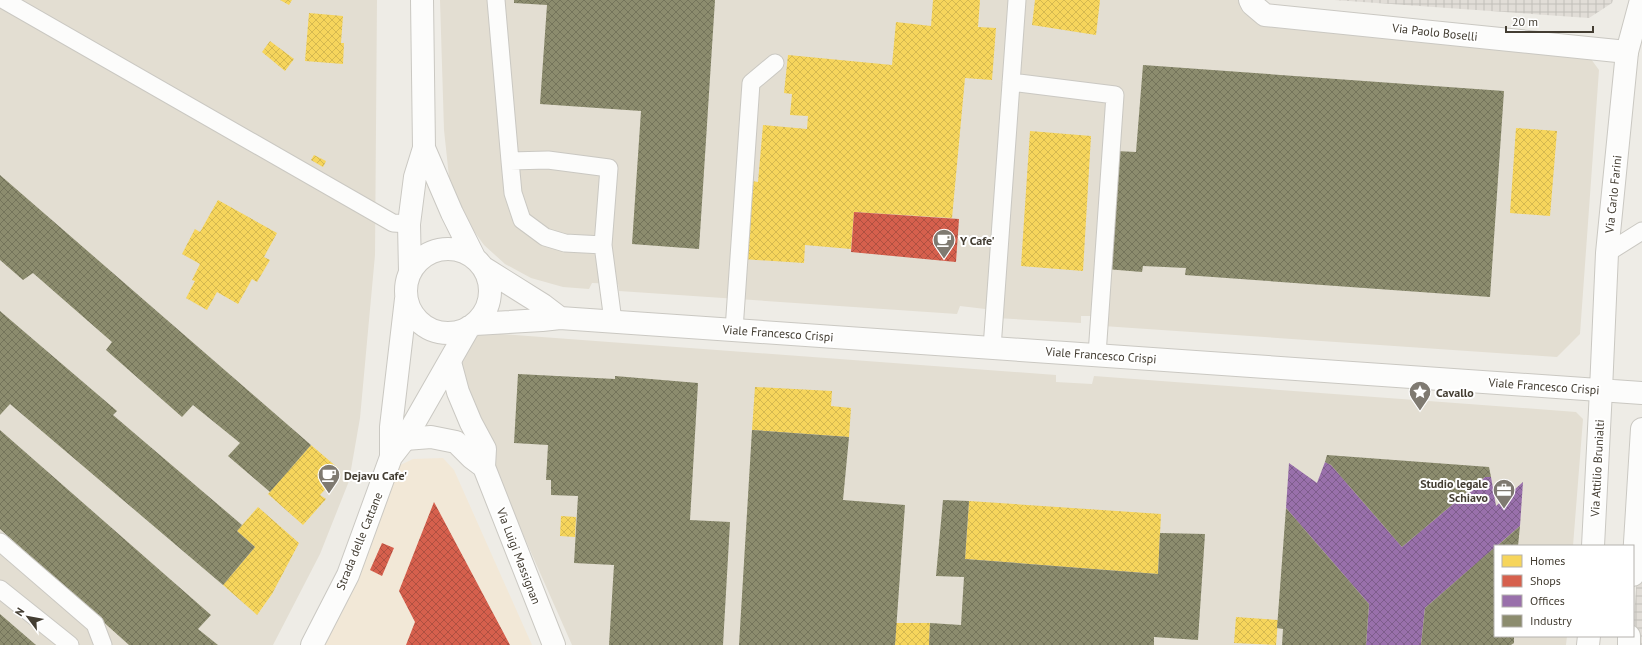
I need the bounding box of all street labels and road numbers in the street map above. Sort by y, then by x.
street label: Via Paolo Boselli [1391,20,1478,44]
street label: Via Carlo Farini [1601,154,1625,235]
street label: Viale Francesco Crispi [721,322,834,344]
street label: Viale Francesco Crispi [1044,344,1157,366]
street label: Viale Francesco Crispi [1487,375,1600,397]
street label: Via Attilio Brunialti [1587,419,1607,518]
street label: Strada delle Cattane [333,490,385,592]
street label: Via Luigi Massignan [493,505,544,606]

